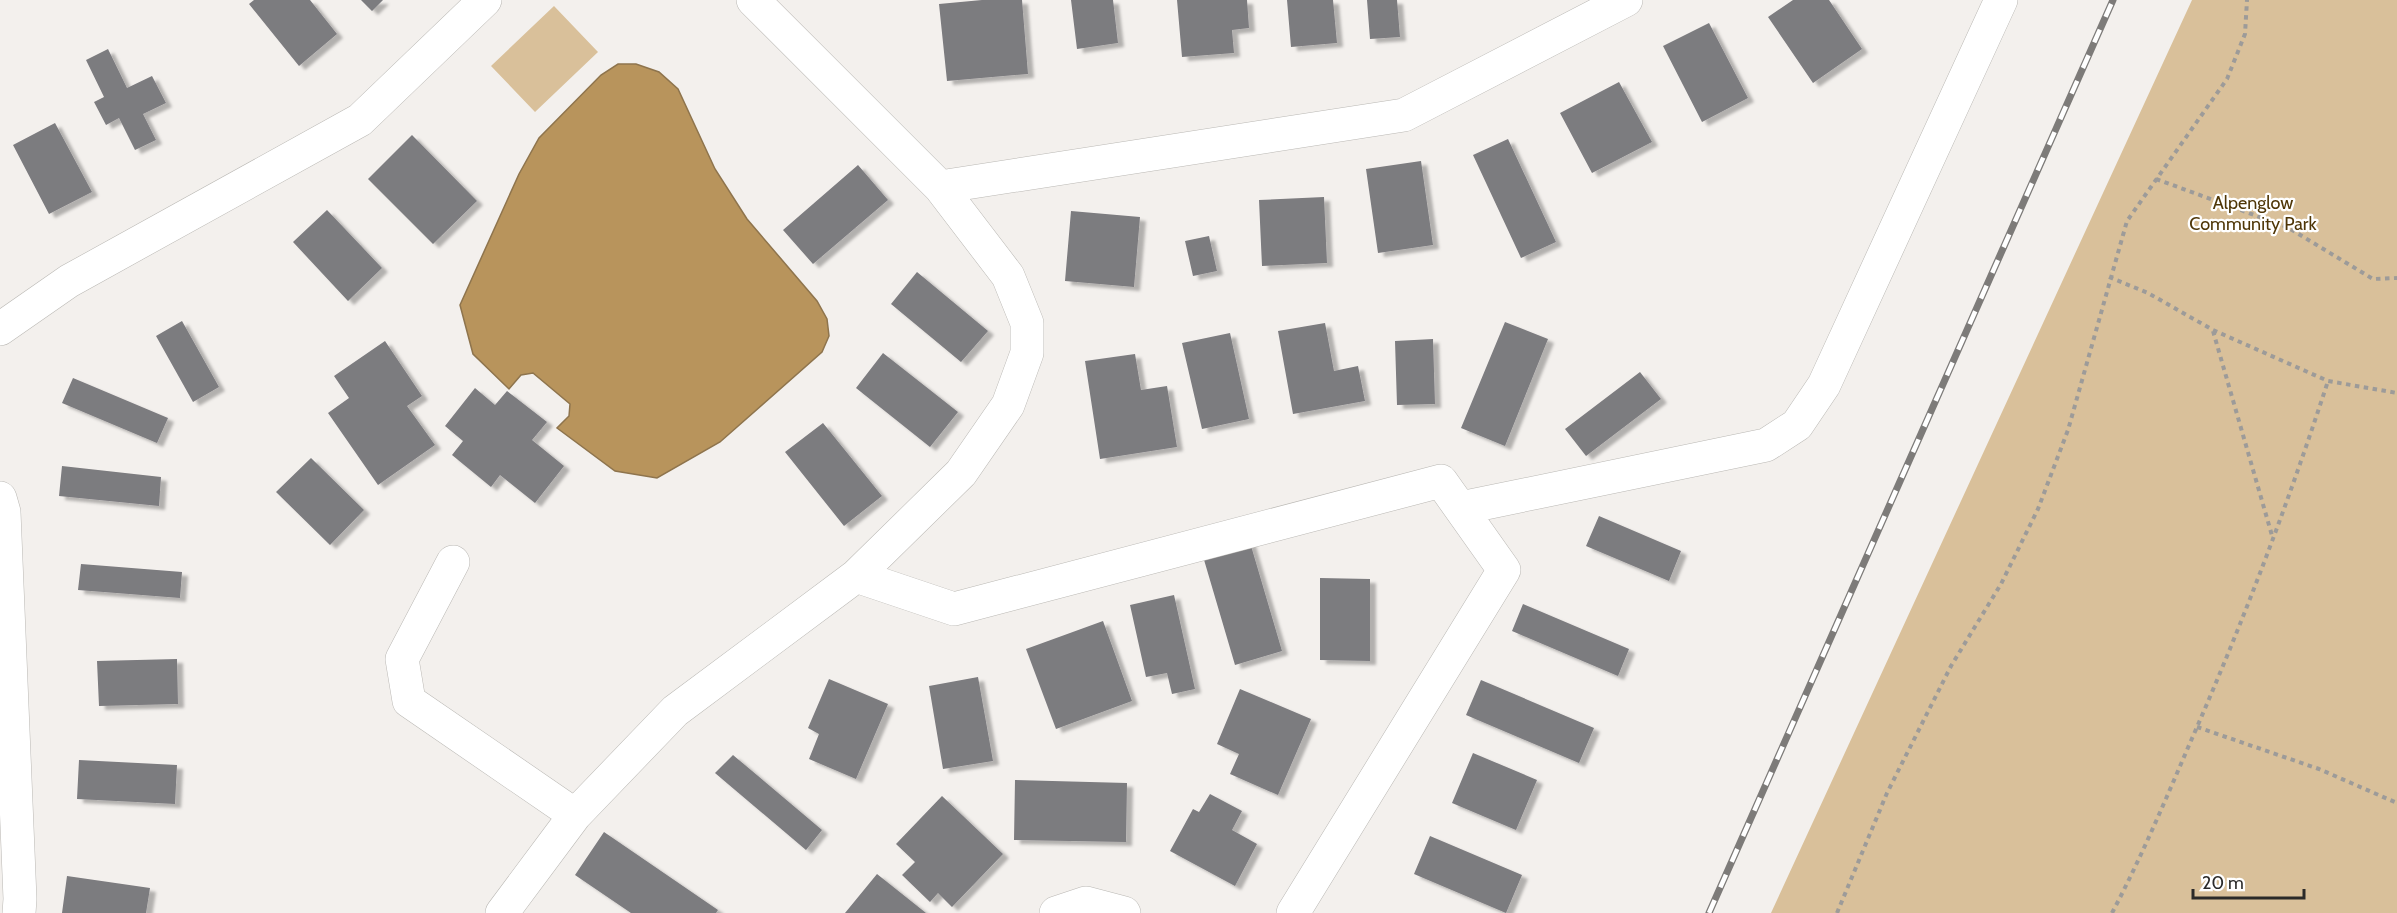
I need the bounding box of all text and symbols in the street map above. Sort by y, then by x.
park label: Alpenglow Community Park [2189,192,2318,235]
scale bar [2193,862,2304,900]
text: 20 m [2202,872,2244,894]

